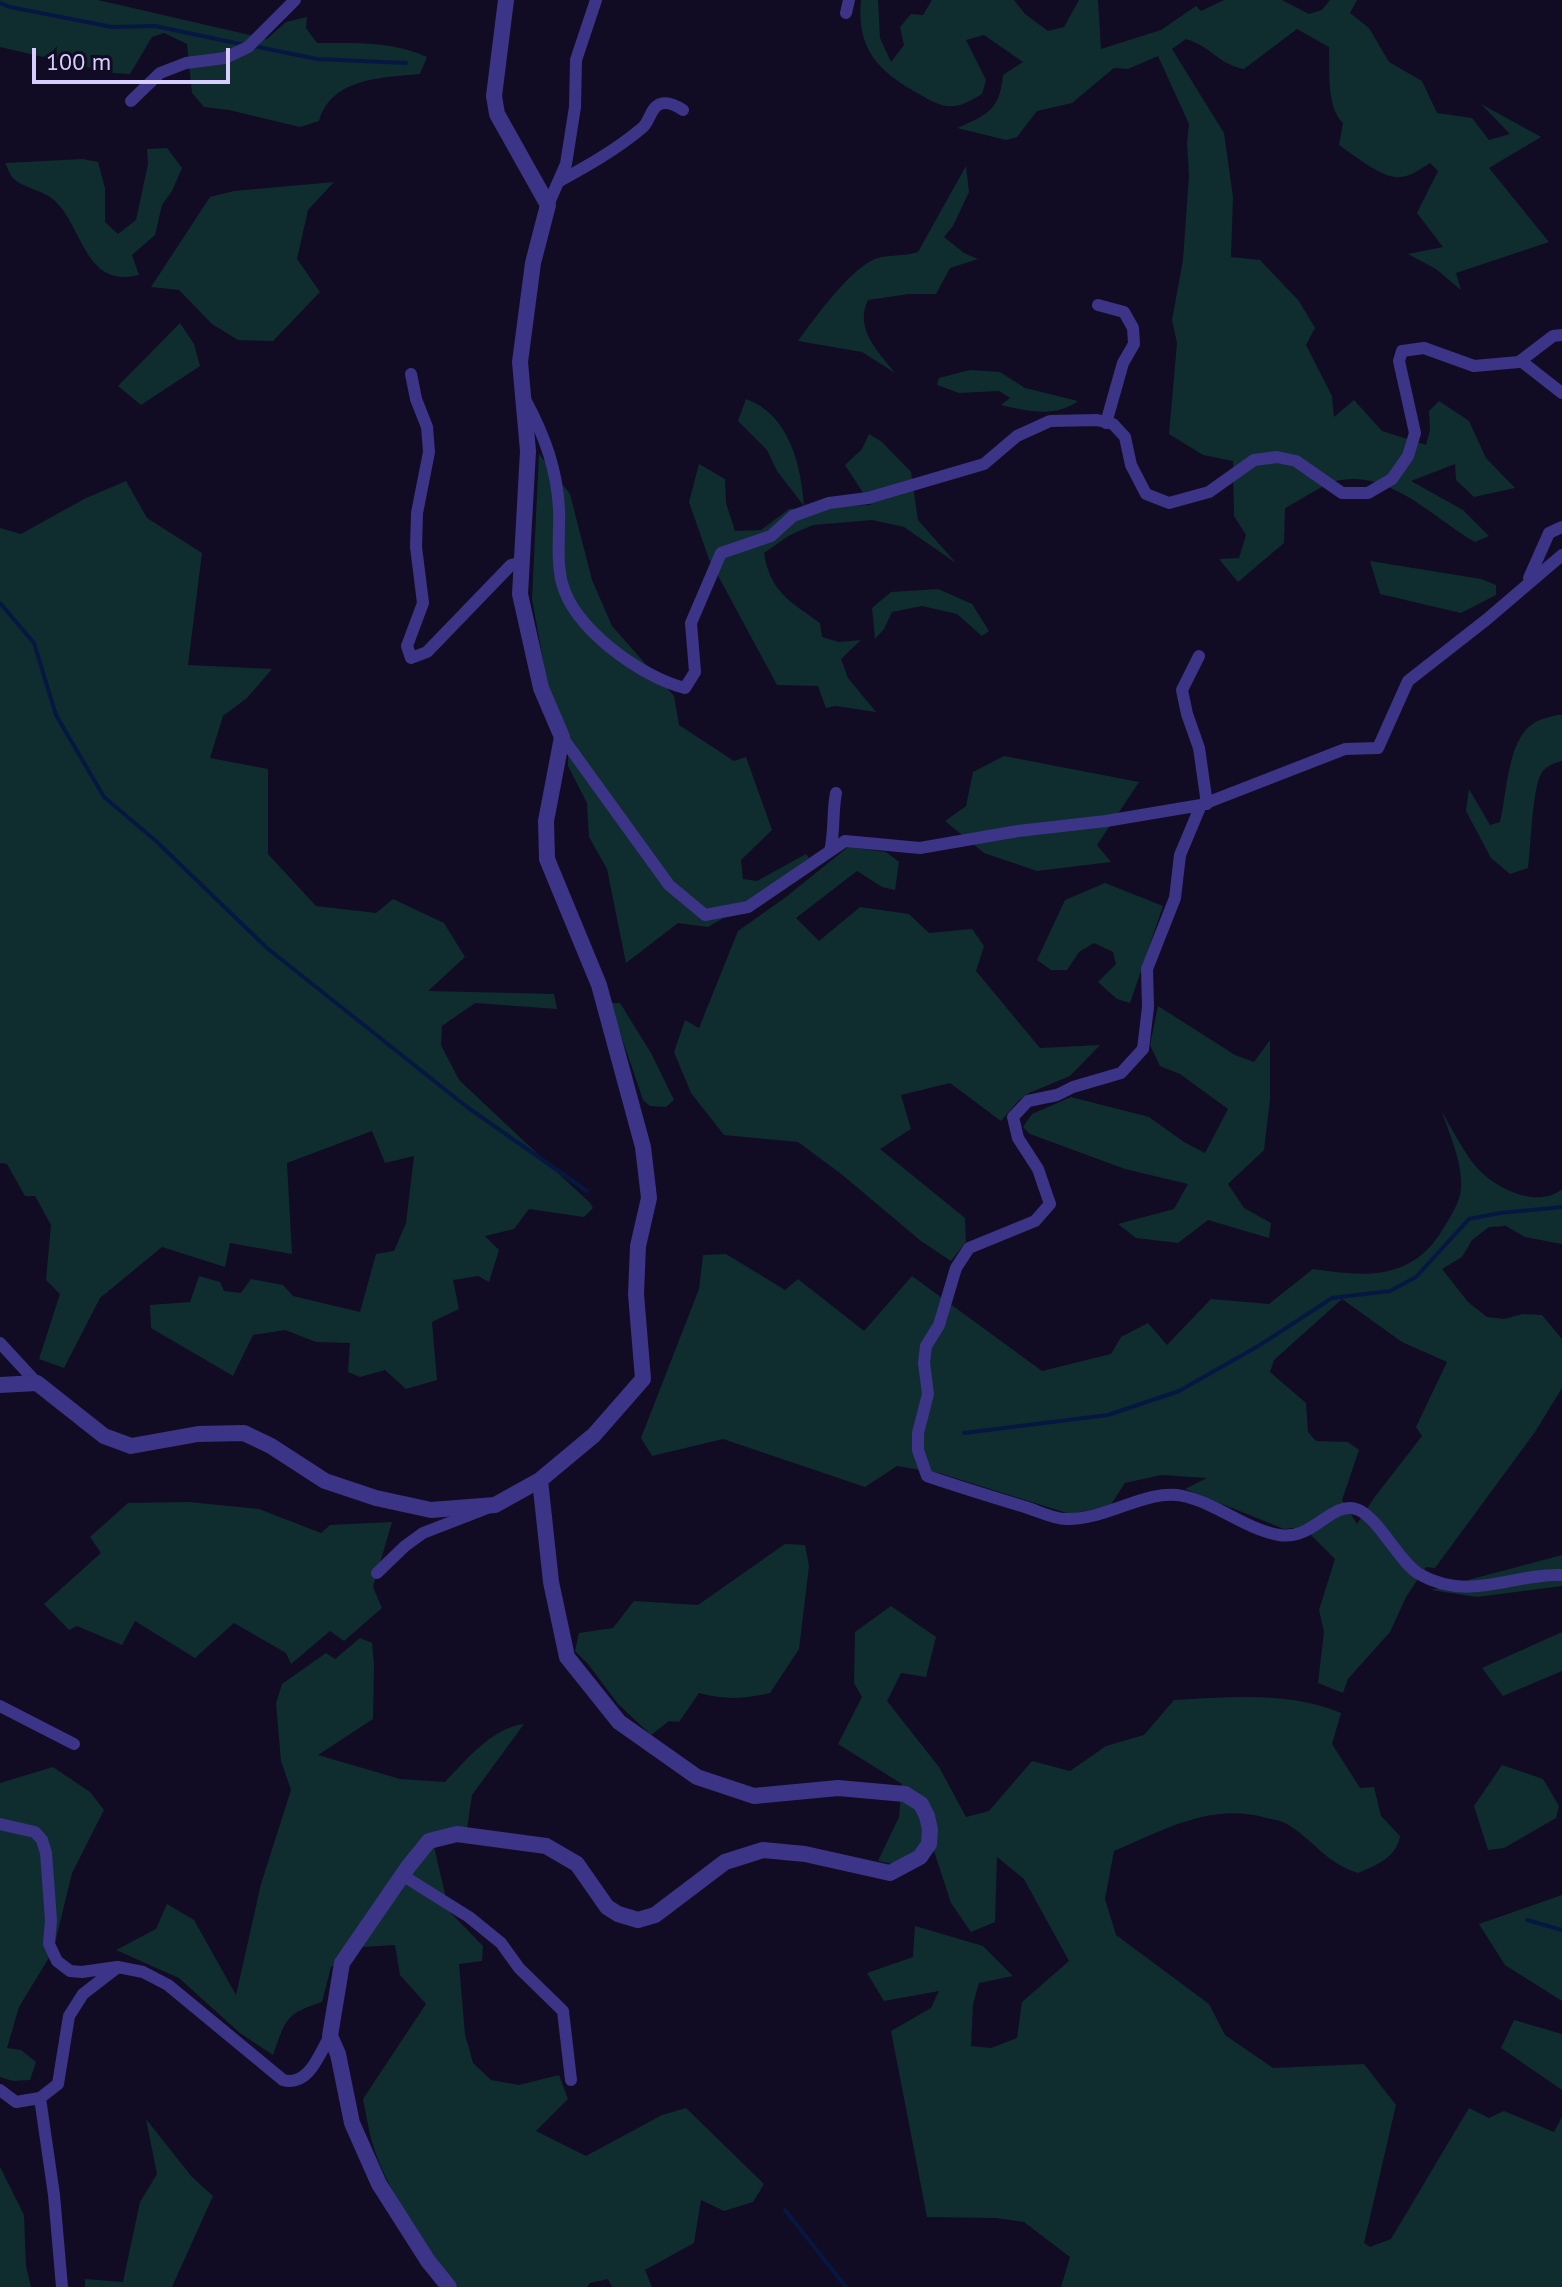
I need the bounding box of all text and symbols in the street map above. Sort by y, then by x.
scale bar [36,32,234,82]
text: 100 m [46,46,111,77]

